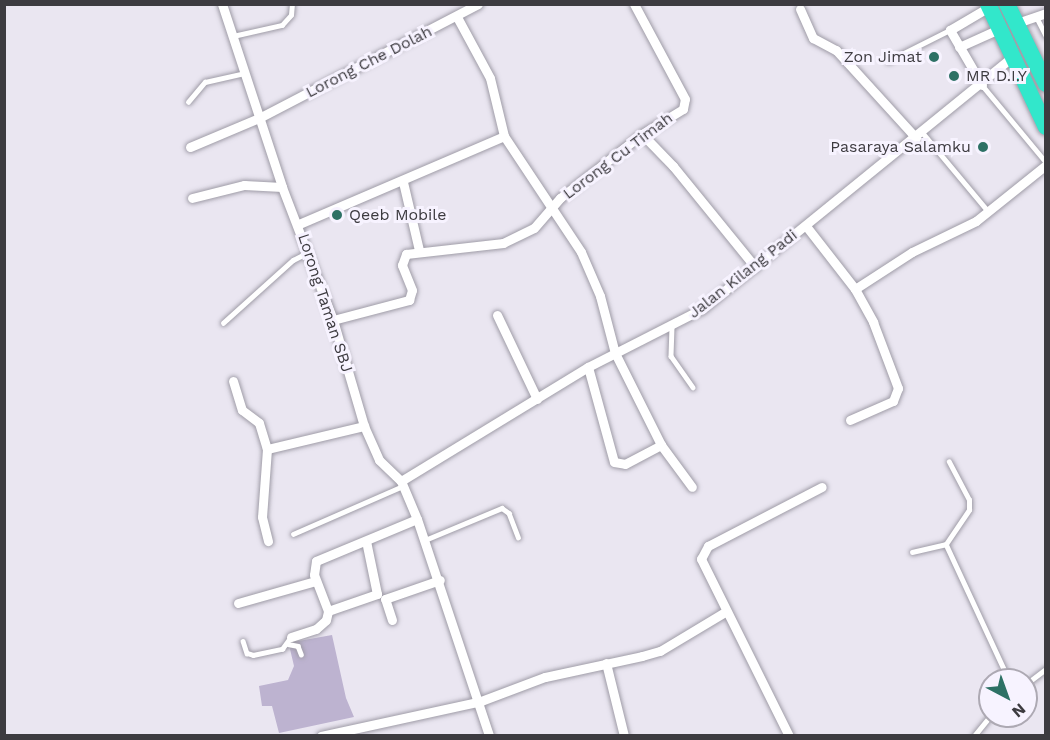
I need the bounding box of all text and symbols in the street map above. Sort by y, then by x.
street label: Lorong Che Dolah [303,22,435,102]
place label: Zon Jimat [843,47,922,67]
marker: Zon Jimat [927,50,941,64]
place label: MR D.I.Y [966,66,1027,86]
marker: MR D.I.Y [947,69,961,83]
street label: Lorong Cu Timah [559,108,677,204]
place label: Pasaraya Salamku [830,137,971,157]
marker: Pasaraya Salamku [976,140,990,154]
place label: Qeeb Mobile [349,205,446,225]
marker: Qeeb Mobile [330,208,344,222]
street label: Jalan Kilang Padi [685,226,801,322]
street label: Lorong Taman SBJ [293,231,357,375]
north arrow [978,668,1038,728]
text: N [1008,699,1030,722]

